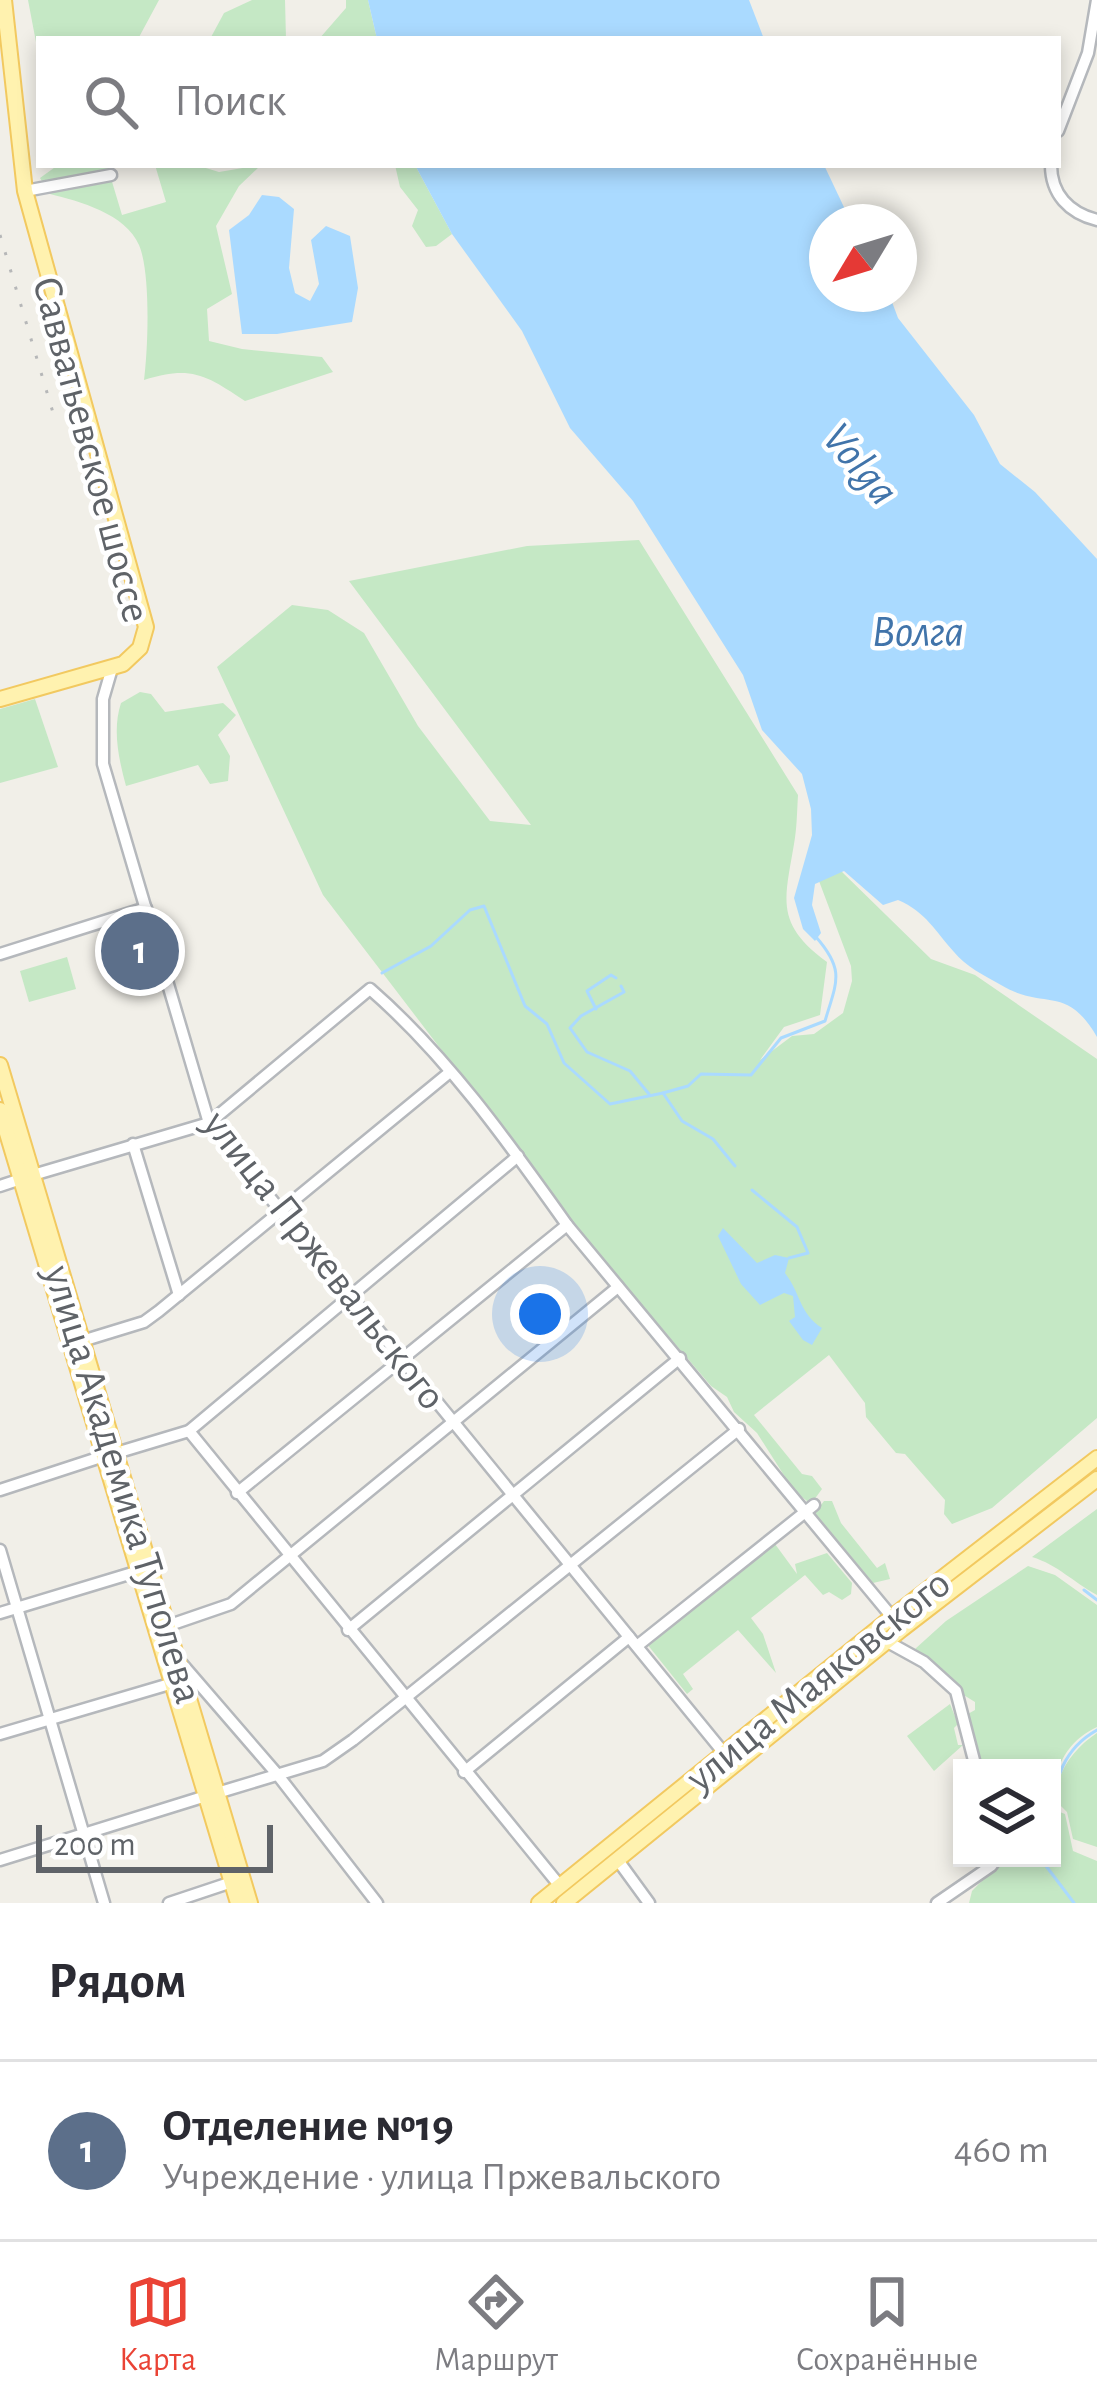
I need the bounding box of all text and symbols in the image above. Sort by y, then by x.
search box [36,36,1061,168]
icon: search [78,69,144,135]
text: Поиск [174,79,286,124]
north arrow [809,204,917,312]
street label: Савватьевское шоссе [25,272,157,627]
water label: Volga [814,415,907,514]
water label: Волга [872,610,964,655]
pin: 1 [101,906,179,996]
street label: улица Пржевальского [195,1102,454,1417]
street label: улица Академика Туполева [36,1260,210,1709]
your location [510,1284,570,1344]
street label: улица Маяковского [678,1562,958,1800]
map controls [953,1759,1061,1867]
button: layers [953,1759,1061,1867]
scale bar [36,1819,273,1872]
text: 200 m [54,1829,136,1862]
text: Рядом [48,1956,187,2007]
text: Отделение №19 [162,2104,454,2149]
text: 1 [80,2131,94,2170]
text: 460 m [954,2131,1049,2170]
text: Учреждение · улица Пржевальского [162,2158,721,2197]
tab: Карта [119,2269,196,2381]
tab: Маршрут [434,2269,558,2381]
tab: Сохранённые [796,2269,978,2381]

